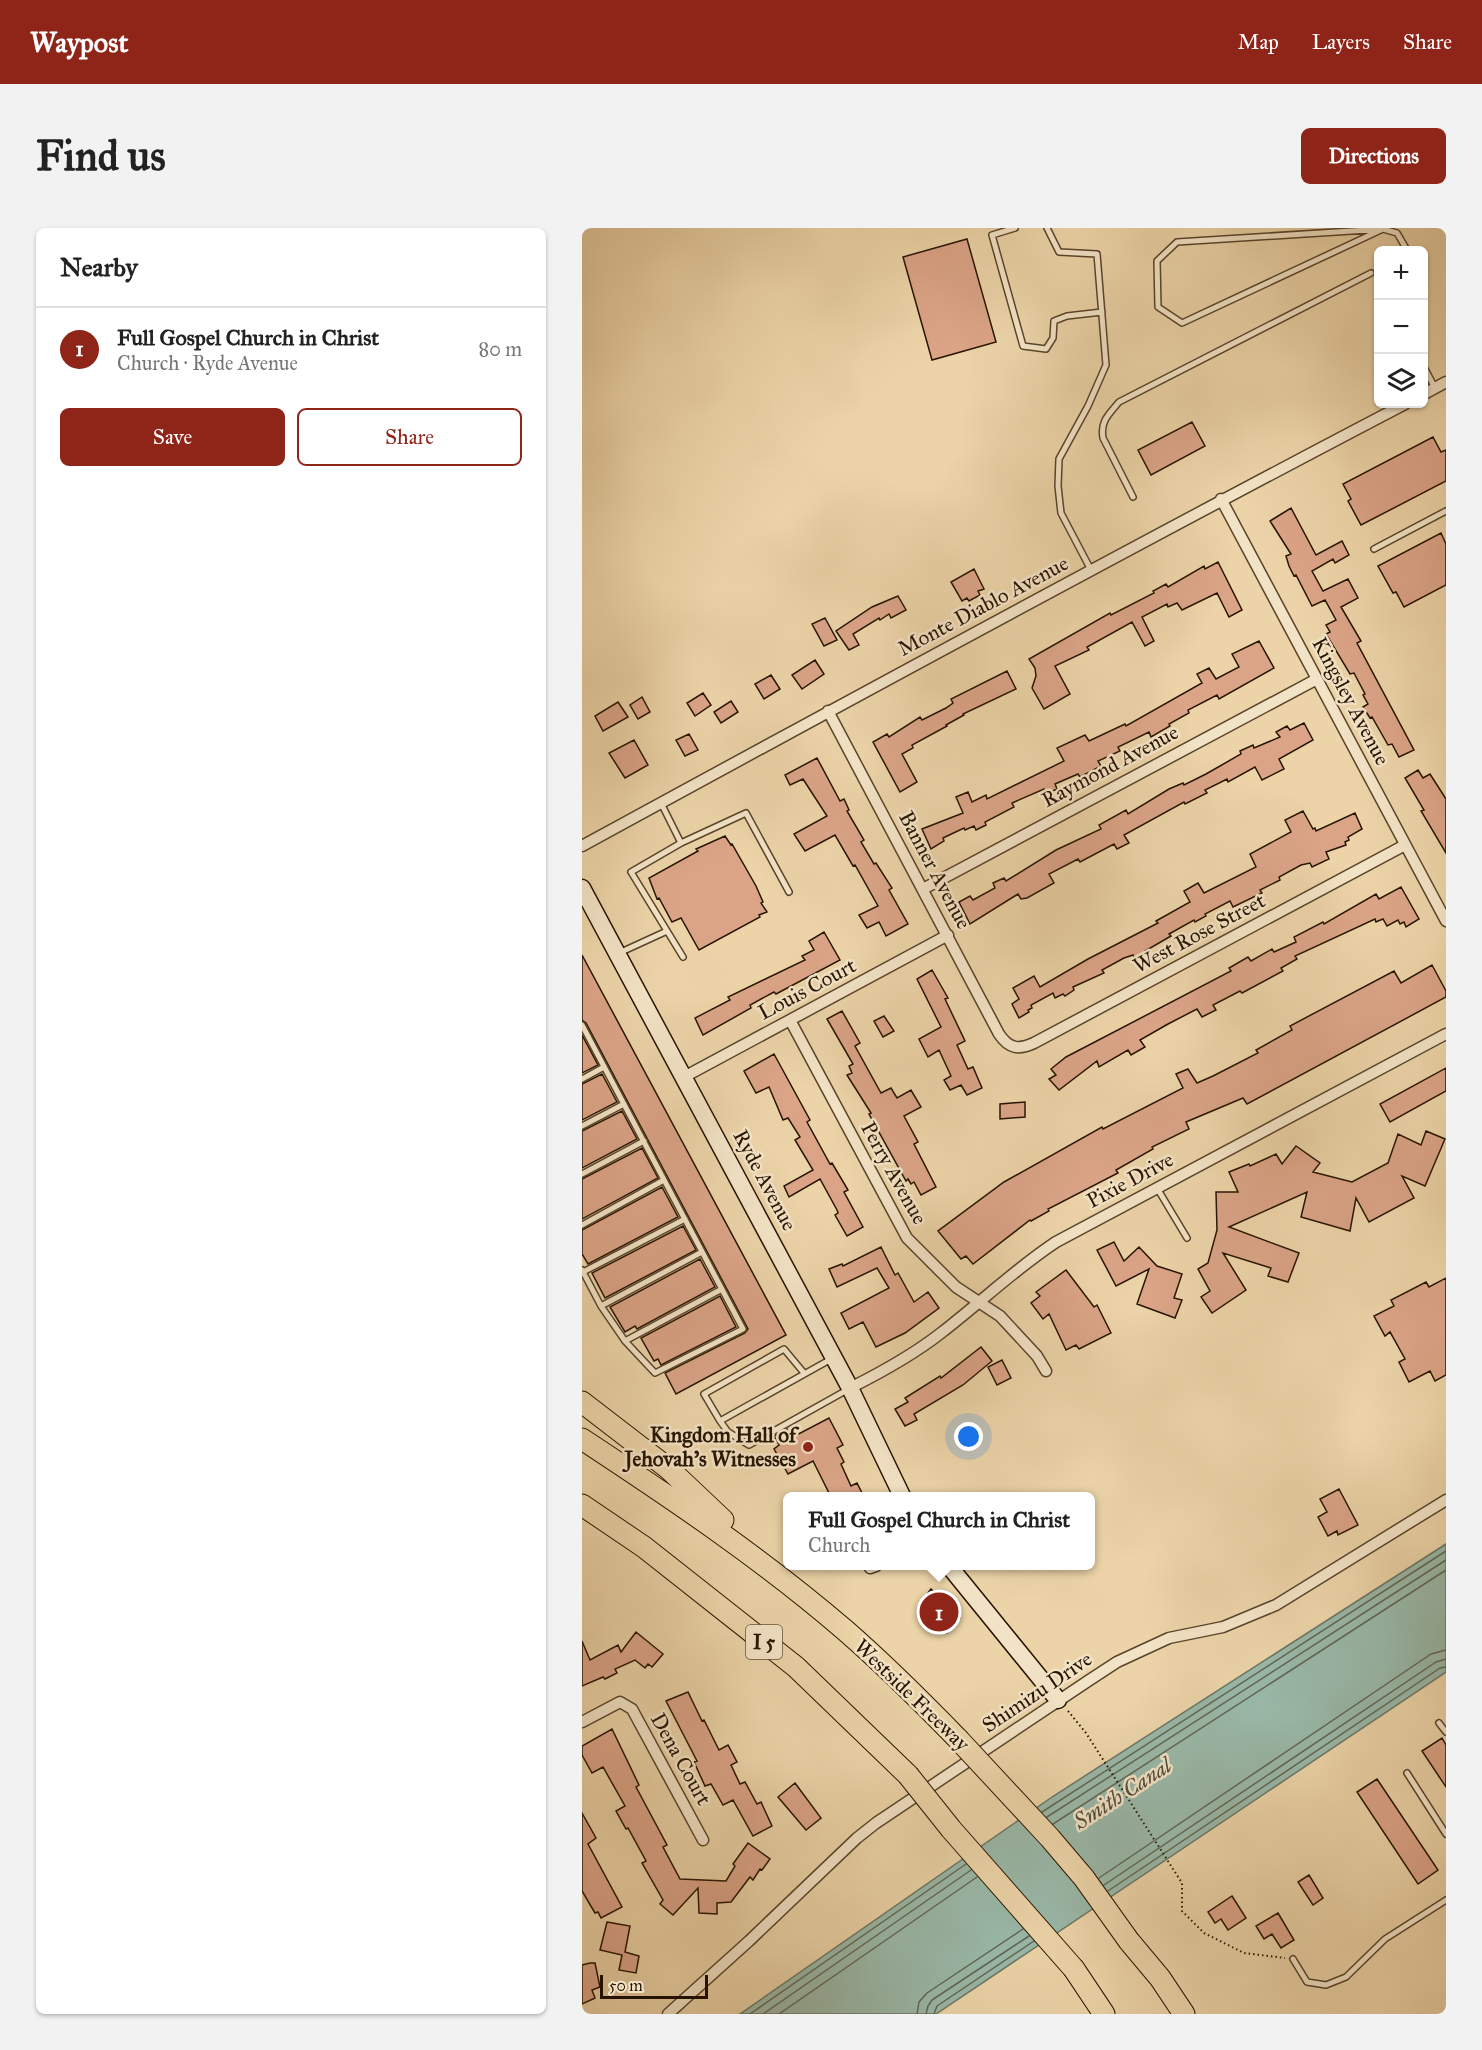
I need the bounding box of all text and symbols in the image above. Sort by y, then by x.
text: Waypost [30,25,128,60]
text: Map [1238,29,1279,55]
text: Layers [1312,29,1370,55]
text: Share [1403,29,1452,55]
button: Directions [1301,128,1446,184]
text: Find us [36,130,166,182]
map controls [1374,246,1428,408]
button: + [1374,246,1428,300]
text: Nearby [60,251,138,283]
button: − [1374,300,1428,354]
text: Full Gospel Church in Christ [117,324,379,351]
text: 1 [76,337,83,361]
text: 80 m [479,337,522,361]
text: Church · Ryde Avenue [117,351,298,375]
button: layers [1374,354,1428,408]
button: Save [60,408,285,466]
button: Share [297,408,522,466]
street label: Monte Diablo Avenue [893,550,1073,662]
street label: Kingsley Avenue [1306,633,1396,770]
street label: Raymond Avenue [1037,719,1183,813]
street label: Banner Avenue [893,807,977,934]
street label: West Rose Street [1128,887,1270,979]
street label: Louis Court [754,952,861,1026]
street label: Perry Avenue [855,1117,933,1229]
street label: Ryde Avenue [728,1125,803,1235]
street label: Pixie Drive [1082,1146,1178,1214]
place label: Kingdom Hall of Jehovah's Witnesses [621,1422,800,1473]
your location [954,1422,983,1451]
marker: Kingdom Hall of Jehovah's Witnesses [801,1440,815,1454]
popup [783,1492,1095,1570]
text: Full Gospel Church in Christ [808,1506,1070,1533]
text: Church [808,1533,870,1557]
pin: 1 [920,1590,958,1634]
road number: I 5 [746,1625,782,1659]
street label: Westside Freeway [849,1633,976,1757]
street label: Shimizu Drive [977,1646,1097,1738]
street label: Dena Court [645,1708,717,1810]
water label: Smith Canal [1067,1751,1178,1836]
scale bar [600,1972,708,2000]
text: 50 m [609,1976,643,1995]

